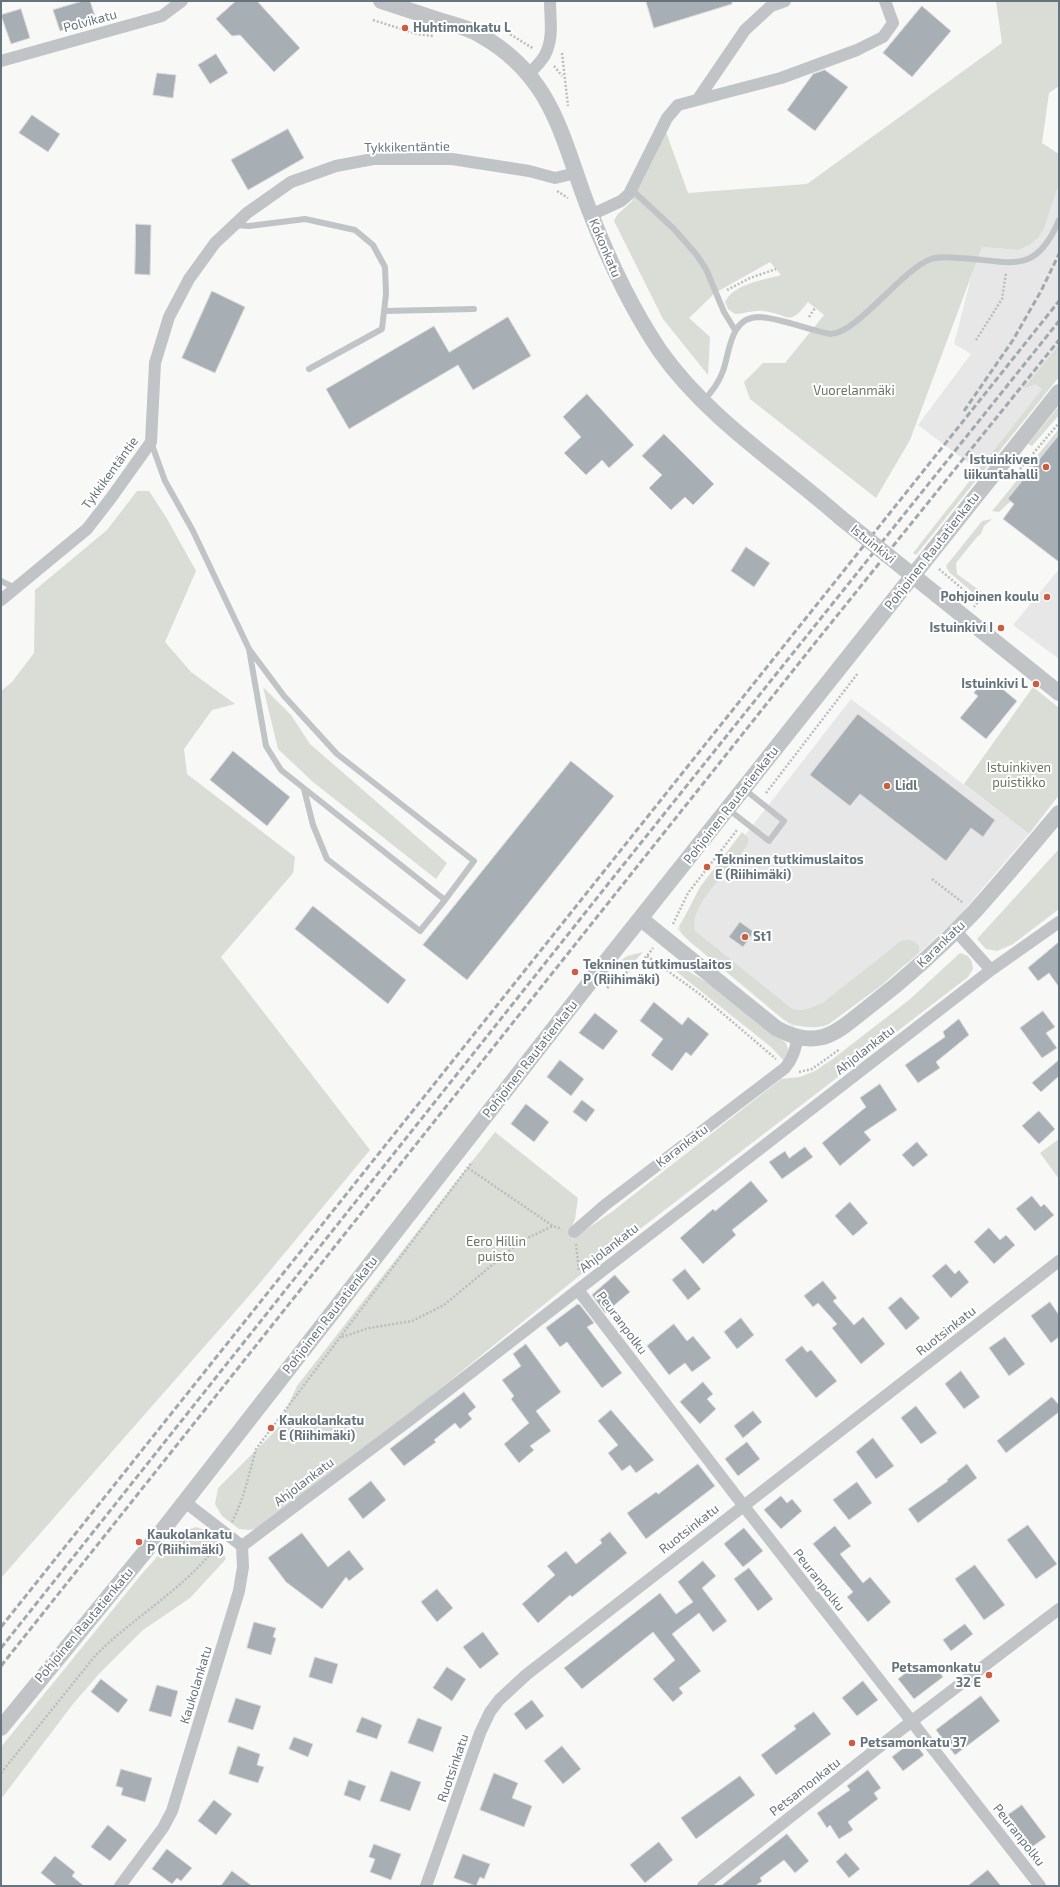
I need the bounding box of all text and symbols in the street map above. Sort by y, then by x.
street label: Polvikatu [62,6,118,36]
place label: Huhtimonkatu L [413,20,511,36]
marker: Huhtimonkatu L [400,23,410,33]
street label: Tykkikentäntie [364,138,450,156]
street label: Kokonkatu [586,216,624,280]
park label: Vuorelanmäki [813,383,895,399]
street label: Tykkikentäntie [79,434,141,512]
place label: Istuinkiven liikuntahalli [964,452,1038,483]
marker: Istuinkiven liikuntahalli [1041,462,1051,472]
street label: Pohjoinen Rautatienkatu [881,489,983,613]
street label: Istuinkivi [847,521,899,567]
place label: Pohjoinen koulu [941,589,1039,605]
marker: Pohjoinen koulu [1042,592,1052,602]
place label: Istuinkivi I [929,620,993,636]
marker: Istuinkivi I [996,623,1006,633]
place label: Istuinkivi L [961,676,1028,692]
marker: Istuinkivi L [1031,679,1041,689]
street label: Pohjoinen Rautatienkatu [680,743,782,867]
park label: Istuinkiven puistikko [987,760,1051,791]
place label: Lidl [895,778,918,794]
marker: Lidl [882,781,892,791]
place label: Tekninen tutkimuslaitos E (Riihimäki) [715,852,864,883]
marker: Tekninen tutkimuslaitos E (Riihimäki) [702,862,712,872]
street label: Karankatu [914,917,968,971]
place label: St1 [753,929,772,945]
marker: St1 [740,932,750,942]
place label: Tekninen tutkimuslaitos P (Riihimäki) [583,957,732,988]
marker: Tekninen tutkimuslaitos P (Riihimäki) [570,967,580,977]
street label: Pohjoinen Rautatienkatu [479,997,581,1121]
street label: Ahjolankatu [832,1022,898,1078]
street label: Karankatu [653,1121,711,1171]
street label: Ahjolankatu [576,1220,642,1276]
park label: Eero Hillin puisto [466,1234,526,1265]
street label: Pohjoinen Rautatienkatu [279,1253,381,1377]
street label: Peuranpolku [593,1288,651,1358]
street label: Ruotsinkatu [913,1303,979,1359]
place label: Kaukolankatu E (Riihimäki) [279,1413,364,1444]
marker: Kaukolankatu E (Riihimäki) [266,1423,276,1433]
street label: Ahjolankatu [271,1454,337,1510]
street label: Ruotsinkatu [656,1501,722,1557]
place label: Kaukolankatu P (Riihimäki) [147,1527,232,1558]
marker: Kaukolankatu P (Riihimäki) [134,1537,144,1547]
street label: Peuranpolku [790,1546,848,1614]
street label: Pohjoinen Rautatienkatu [31,1564,137,1686]
street label: Kaukolankatu [177,1644,215,1726]
place label: Petsamonkatu 32 E [891,1660,981,1691]
marker: Petsamonkatu 32 E [984,1670,994,1680]
street label: Ruotsinkatu [434,1732,472,1804]
place label: Petsamonkatu 37 [860,1735,967,1751]
marker: Petsamonkatu 37 [847,1738,857,1748]
street label: Petsamonkatu [766,1754,844,1820]
street label: Peuranpolku [990,1801,1048,1869]

